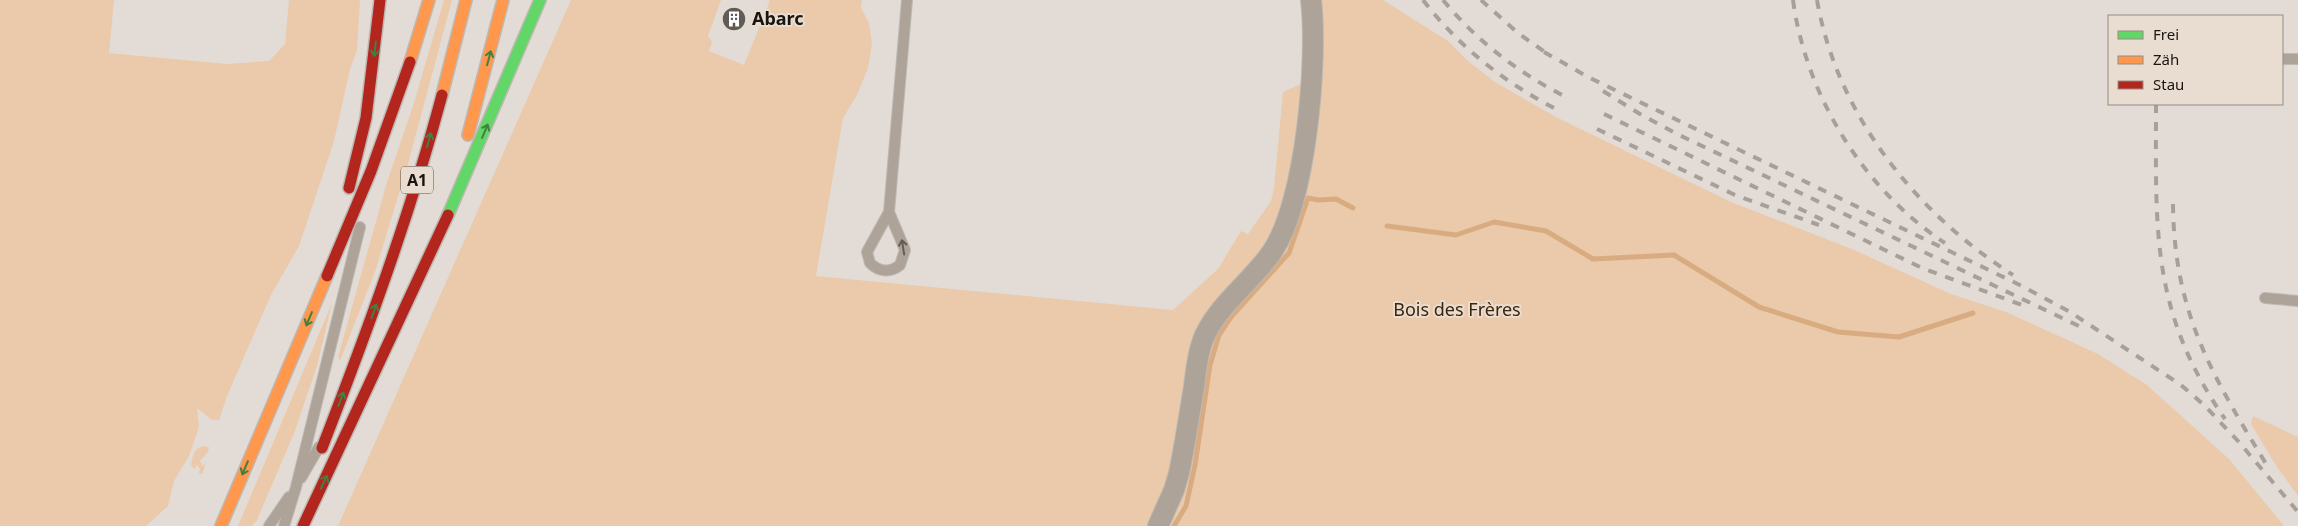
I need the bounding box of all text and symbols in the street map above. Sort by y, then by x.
building icon: Abarc [721,6,747,32]
place label: Abarc [752,6,804,30]
legend [2108,15,2283,105]
text: Frei [2153,24,2179,44]
one-way arrow [370,40,380,56]
text: Zäh [2153,49,2179,69]
one-way arrow [485,51,494,67]
text: Stau [2153,74,2184,94]
one-way arrow [481,124,491,139]
one-way arrow [425,132,435,148]
road number: A1 [401,166,433,194]
one-way arrow [898,240,908,256]
park label: Bois des Frères [1393,297,1521,321]
one-way arrow [370,304,379,319]
one-way arrow [304,311,314,326]
one-way arrow [337,392,346,407]
one-way arrow [240,460,250,475]
one-way arrow [320,475,329,490]

